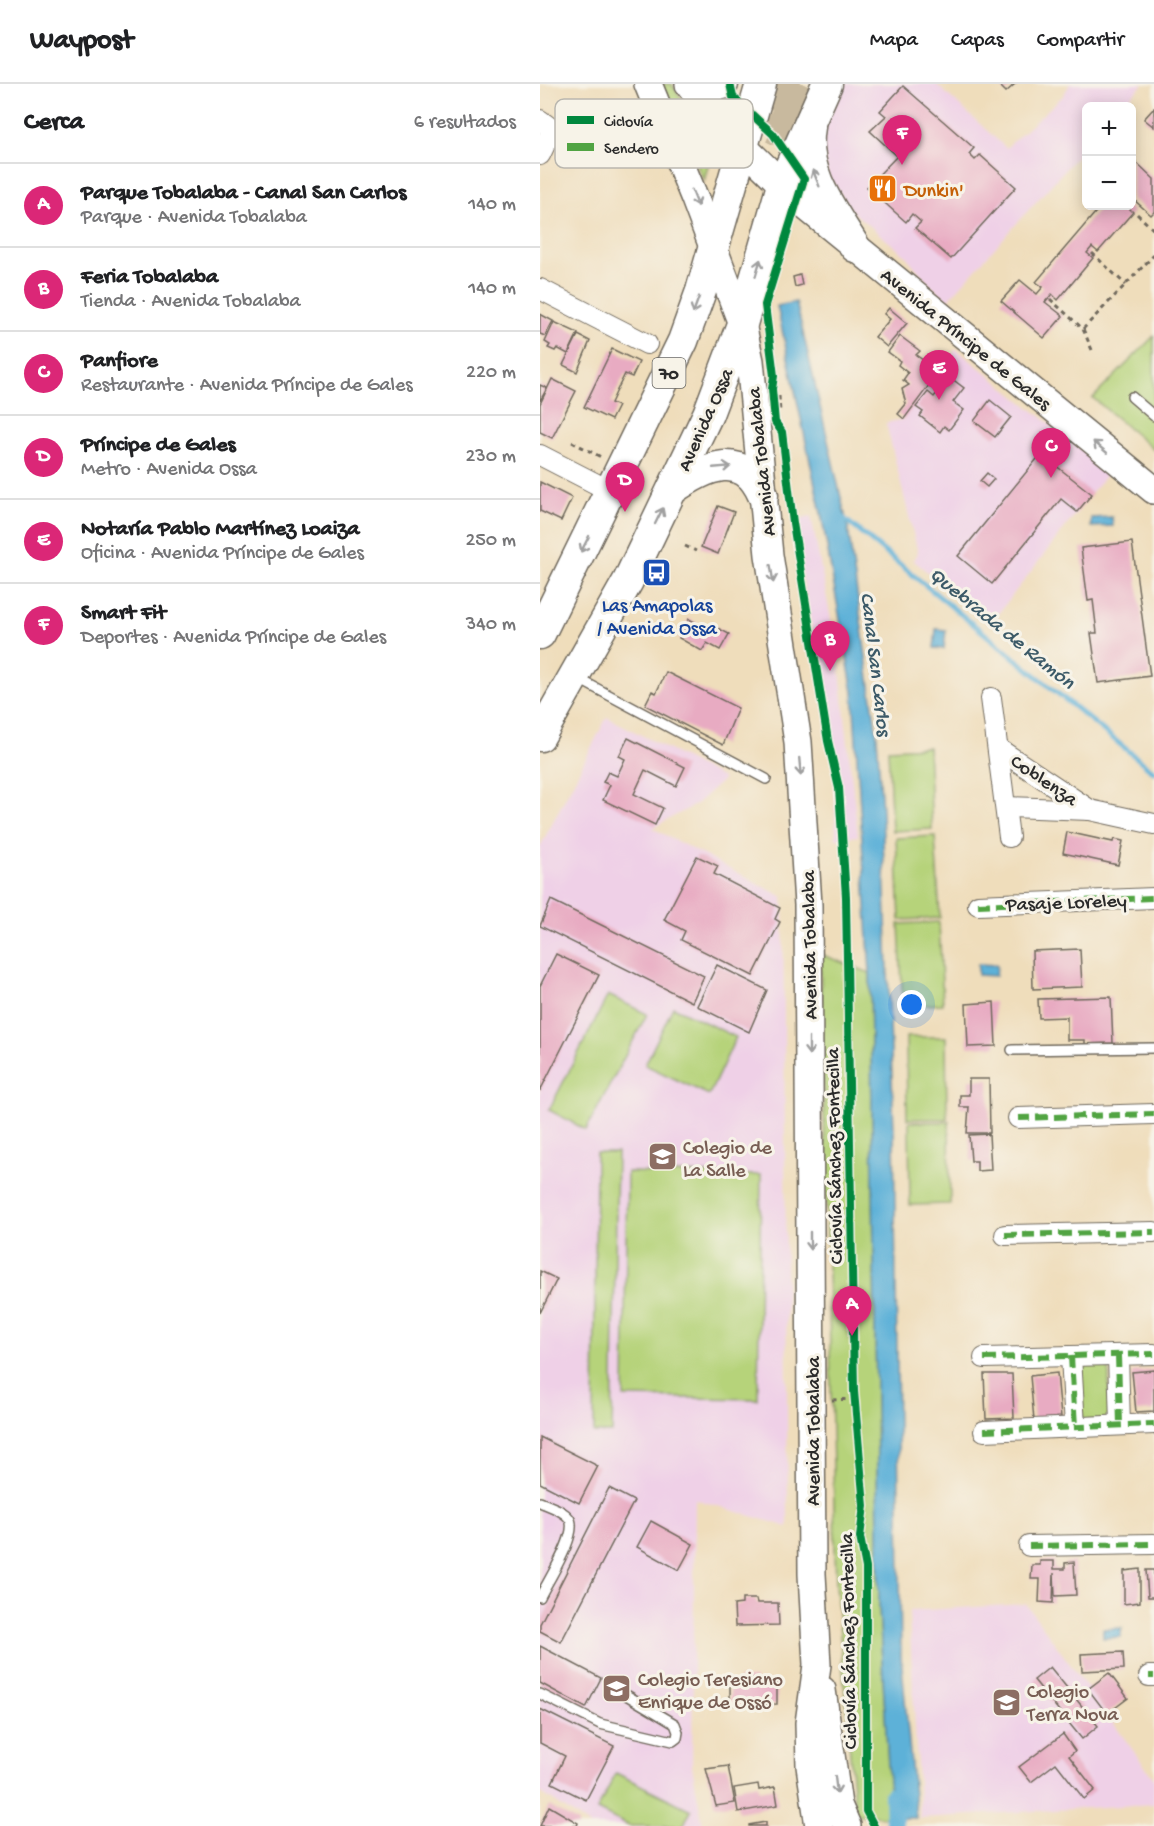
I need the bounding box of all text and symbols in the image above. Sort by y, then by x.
text: Waypost [30,25,133,58]
text: Mapa [870,29,918,54]
text: Capas [951,29,1004,54]
text: Compartir [1037,29,1124,54]
legend [555,99,753,168]
map controls [1082,102,1136,210]
button: + [1082,102,1136,156]
text: Cerca [24,108,84,139]
text: 6 resultados [414,112,516,135]
text: Ciclovía [604,114,654,133]
pin: F [882,116,922,165]
text: Sendero [604,141,659,160]
button: − [1082,156,1136,210]
one-way arrow [810,169,821,188]
restaurant icon: Dunkin' [867,173,899,205]
text: Parque Tobalaba - Canal San Carlos [81,181,406,207]
place label: Dunkin' [902,181,964,204]
one-way arrow [690,188,701,206]
text: A [38,194,49,217]
text: 140 m [468,194,516,217]
text: Parque · Avenida Tobalaba [81,207,307,230]
one-way arrow [753,258,764,277]
text: Feria Tobalaba [81,265,218,291]
street label: Avenida Príncipe de Gales [875,265,1055,417]
text: B [38,278,49,301]
text: 140 m [468,278,516,301]
text: Tienda · Avenida Tobalaba [81,291,301,314]
one-way arrow [690,295,701,314]
text: Panfiore [81,349,158,375]
pin: E [920,350,958,400]
road number: 70 [652,358,686,388]
text: C [38,362,49,385]
text: 220 m [466,362,516,385]
street label: Avenida Ossa [674,365,740,475]
text: Restaurante · Avenida Príncipe de Gales [81,375,413,398]
street label: Avenida Tobalaba [744,385,783,537]
pin: C [1032,428,1070,478]
text: Príncipe de Gales [81,433,236,459]
one-way arrow [1092,440,1108,453]
text: D [37,446,50,469]
text: 230 m [466,446,516,469]
text: Metro · Avenida Ossa [81,459,257,482]
one-way arrow [712,461,731,472]
pin: D [606,462,644,512]
one-way arrow [654,508,666,526]
text: Notaría Pablo Martínez Loaiza [81,517,360,543]
text: E [37,530,50,553]
text: 250 m [465,530,516,553]
one-way arrow [579,535,591,553]
text: Oficina · Avenida Príncipe de Gales [81,543,364,566]
bus stop icon: Las Amapolas / Avenida Ossa [641,557,673,589]
water label: Quebrada de Ramón [923,563,1080,697]
one-way arrow [767,564,778,584]
water label: Canal San Carlos [852,591,895,740]
place label: Las Amapolas / Avenida Ossa [597,596,718,642]
text: Smart Fit [81,601,166,627]
text: F [38,614,49,637]
text: 340 m [466,614,516,637]
pin: B [810,622,850,671]
text: Deportes · Avenida Príncipe de Gales [81,627,386,650]
street label: Coblenza [1005,751,1082,813]
one-way arrow [795,757,806,777]
street label: Avenida Tobalaba [799,869,824,1020]
street label: Pasaje Loreley [1004,891,1127,918]
your location [897,990,926,1019]
one-way arrow [803,1035,815,1055]
street label: Ciclovía Sánchez Fontecilla [823,1047,850,1264]
place label: Colegio de La Salle [683,1138,772,1184]
school or university icon: Colegio de La Salle [646,1141,678,1173]
one-way arrow [805,1230,816,1250]
pin: A [832,1286,872,1336]
street label: Avenida Tobalaba [804,1355,827,1506]
street label: Ciclovía Sánchez Fontecilla [837,1532,864,1749]
place label: Colegio Teresiano Enrique de Ossó [638,1670,783,1716]
school or university icon: Colegio Teresiano Enrique de Ossó [601,1673,633,1705]
place label: Colegio Terra Nova [1026,1682,1119,1728]
school or university icon: Colegio Terra Nova [990,1686,1022,1718]
one-way arrow [830,1775,841,1795]

